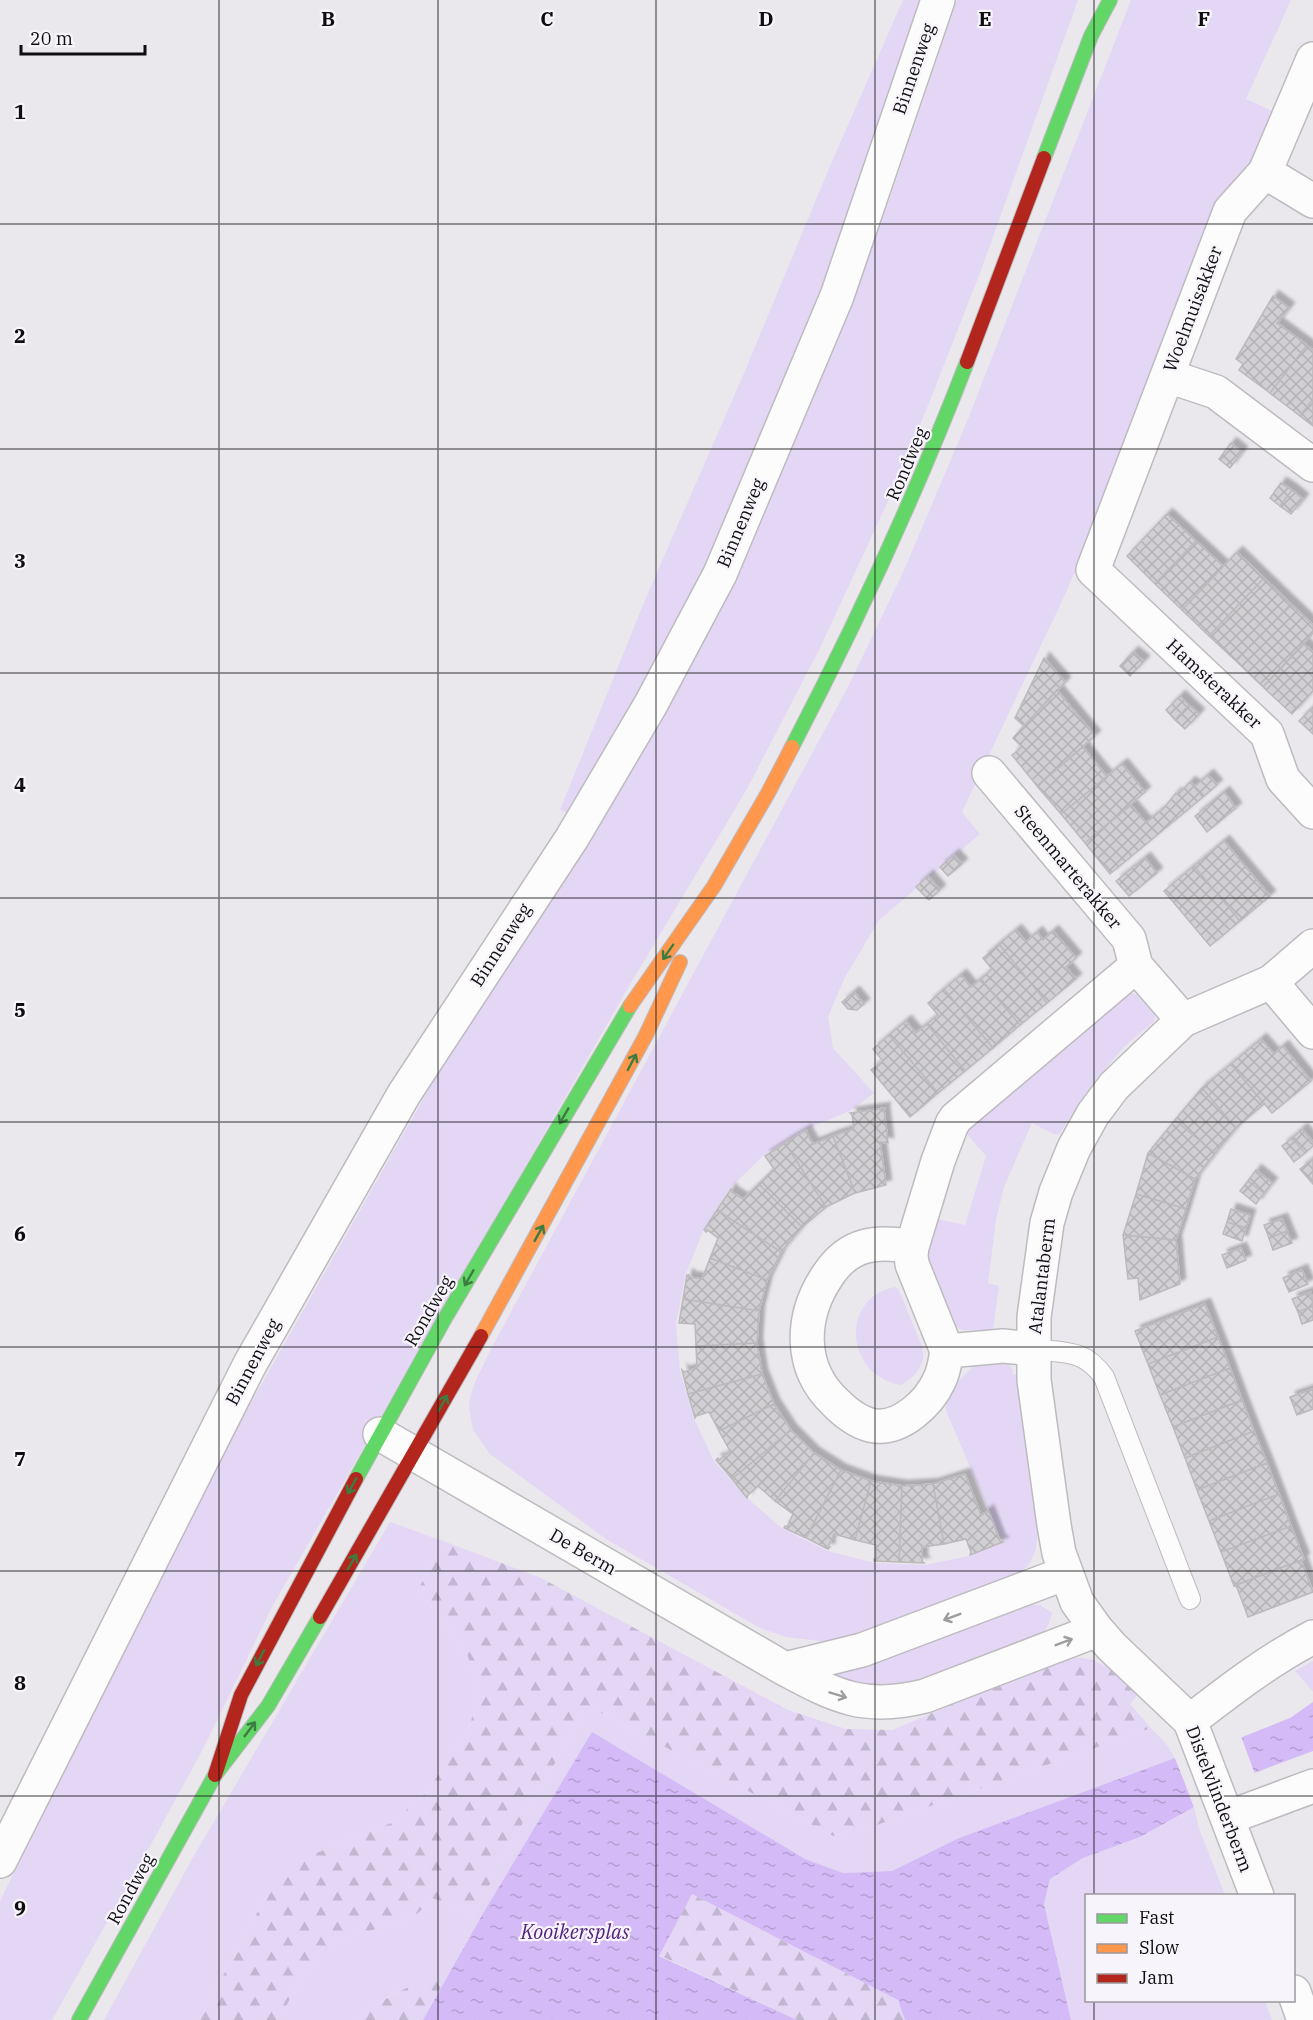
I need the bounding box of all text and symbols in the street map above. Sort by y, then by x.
text: B [321,5,335,32]
text: C [540,5,554,32]
text: D [758,5,774,32]
text: E [978,5,992,32]
text: F [1198,5,1210,32]
scale bar [21,18,146,56]
street label: Binnenweg [887,20,940,118]
text: 20 m [30,27,73,50]
text: 1 [14,98,26,125]
street label: Woelmuisakker [1158,243,1227,375]
text: 2 [14,322,26,349]
street label: Rondweg [881,423,932,504]
street label: Binnenweg [711,474,770,571]
text: 3 [14,547,26,574]
street label: Hamsterakker [1162,634,1267,734]
text: 4 [14,771,26,798]
street label: Steenmarterakker [1010,800,1127,933]
street label: Binnenweg [465,898,536,991]
one-way arrow [662,943,674,959]
text: 5 [14,996,26,1023]
one-way arrow [626,1054,638,1071]
one-way arrow [558,1107,570,1124]
street label: Atalantaberm [1023,1217,1060,1335]
text: 6 [14,1220,26,1247]
one-way arrow [534,1225,545,1243]
one-way arrow [463,1269,475,1286]
street label: Rondweg [399,1271,458,1350]
street label: Binnenweg [220,1314,285,1409]
one-way arrow [438,1395,450,1412]
text: 7 [14,1445,26,1472]
one-way arrow [346,1476,357,1494]
street label: De Berm [546,1523,621,1580]
one-way arrow [346,1554,358,1571]
one-way arrow [943,1612,962,1623]
one-way arrow [1054,1636,1073,1647]
one-way arrow [254,1648,265,1666]
text: 8 [14,1669,26,1696]
one-way arrow [828,1690,847,1701]
one-way arrow [244,1721,256,1737]
street label: Distelvlinderberm [1181,1722,1258,1875]
street label: Rondweg [102,1849,160,1928]
text: 9 [14,1894,26,1921]
legend [1085,1894,1295,2002]
text: Fast [1139,1906,1174,1929]
water label: Kooikersplas [520,1918,630,1945]
text: Slow [1139,1936,1179,1959]
text: Jam [1139,1966,1174,1989]

